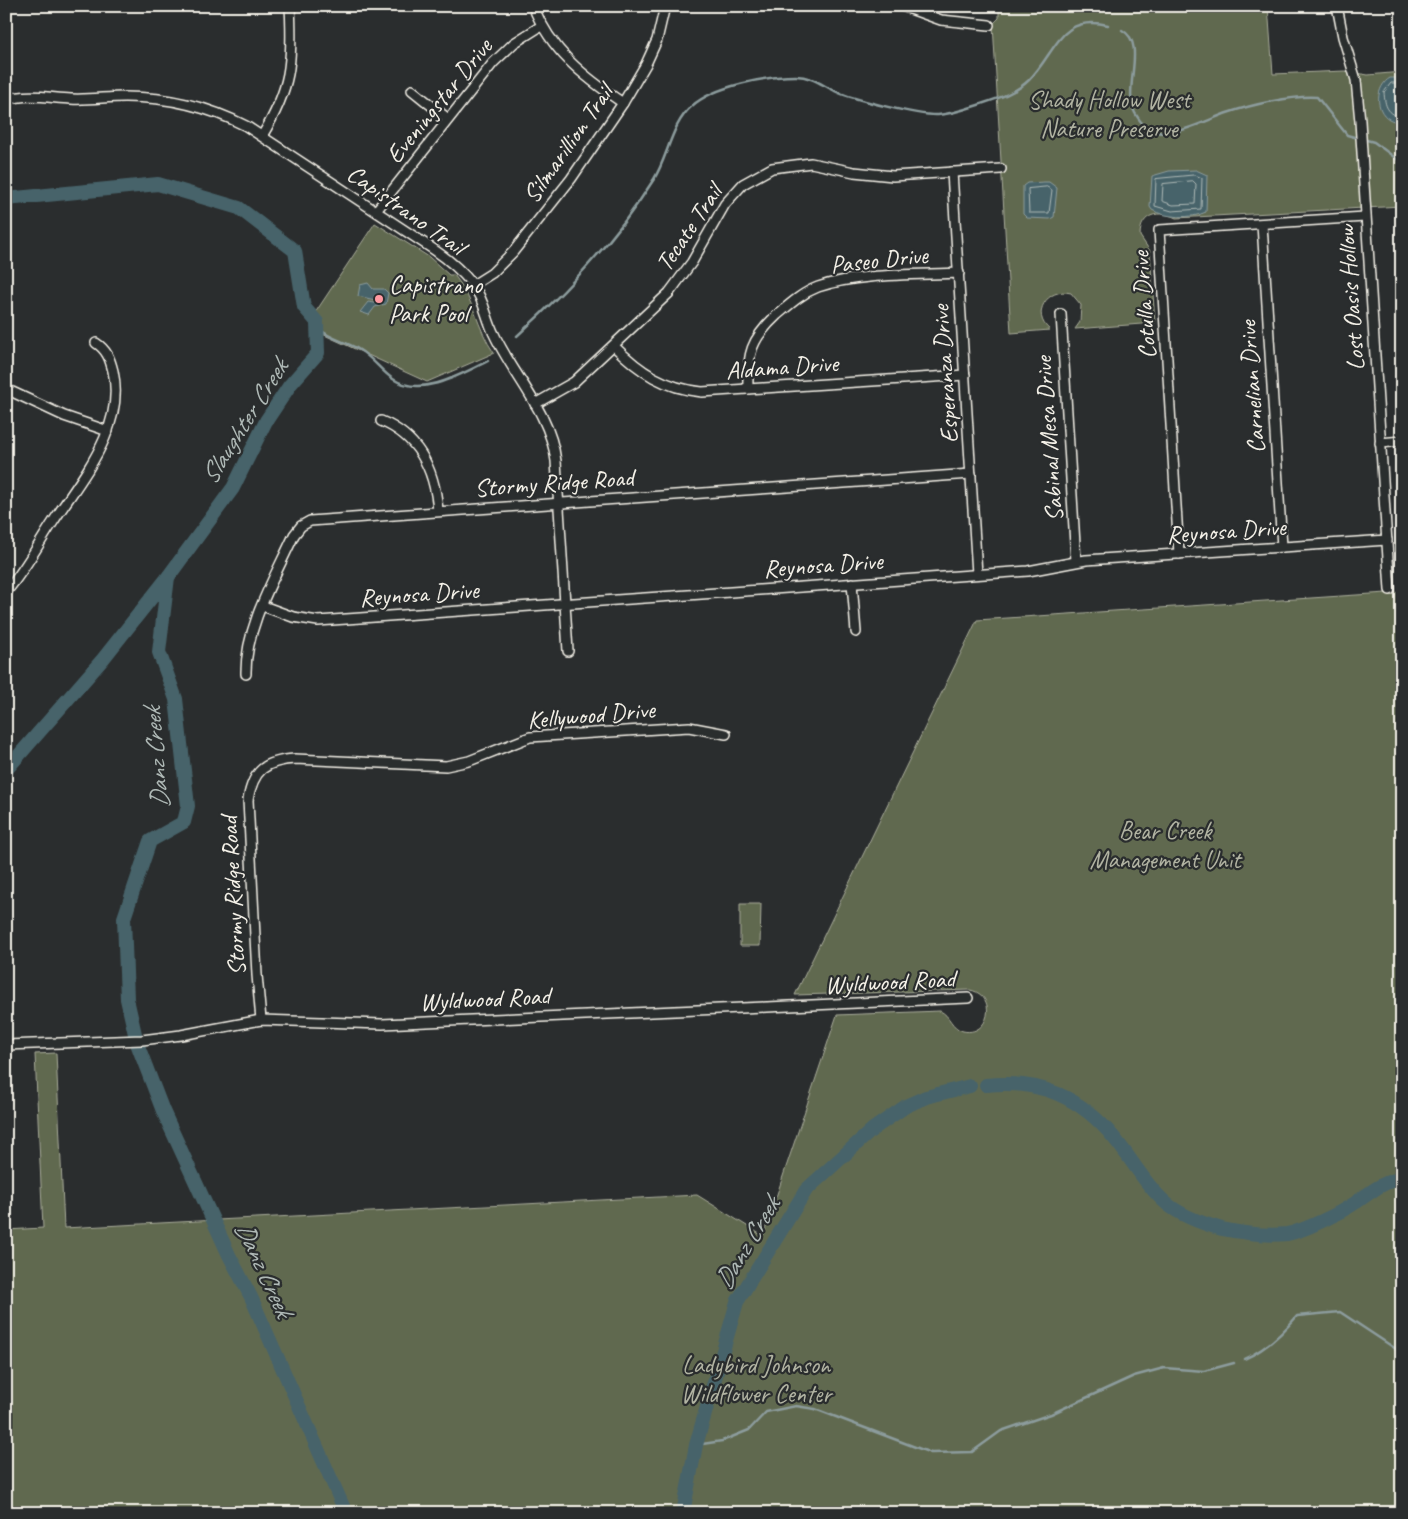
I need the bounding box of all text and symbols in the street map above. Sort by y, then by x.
street label: Eveningstar Drive [379,30,500,170]
street label: Silmarillion Trail [515,75,623,209]
park label: Shady Hollow West Nature Preserve [1028,84,1193,145]
street label: Capistrano Trail [341,158,475,265]
street label: Tecate Trail [648,175,732,277]
street label: Lost Oasis Hollow [1330,222,1372,372]
street label: Paseo Drive [829,239,931,281]
street label: Cotulla Drive [1124,248,1164,360]
place label: Capistrano Park Pool [389,269,483,330]
marker: Capistrano Park Pool [373,293,385,305]
street label: Esperanza Drive [924,302,966,444]
street label: Carnelian Drive [1231,318,1273,454]
street label: Aldama Drive [725,347,841,387]
water label: Slaughter Creek [193,350,298,490]
street label: Sabinal Mesa Drive [1027,354,1071,523]
street label: Stormy Ridge Road [473,461,639,505]
street label: Reynosa Drive [1165,511,1289,551]
street label: Reynosa Drive [762,545,886,585]
street label: Reynosa Drive [358,574,482,614]
street label: Kellywood Drive [526,693,658,737]
water label: Danz Creek [135,702,177,810]
street label: Stormy Ridge Road [213,811,253,976]
park label: Bear Creek Management Unit [1089,815,1243,876]
street label: Wyldwood Road [824,962,959,1001]
street label: Wyldwood Road [419,979,554,1018]
water label: Danz Creek [707,1187,789,1295]
water label: Danz Creek [228,1216,302,1326]
park label: Ladybird Johnson Wildflower Center [681,1349,834,1410]

